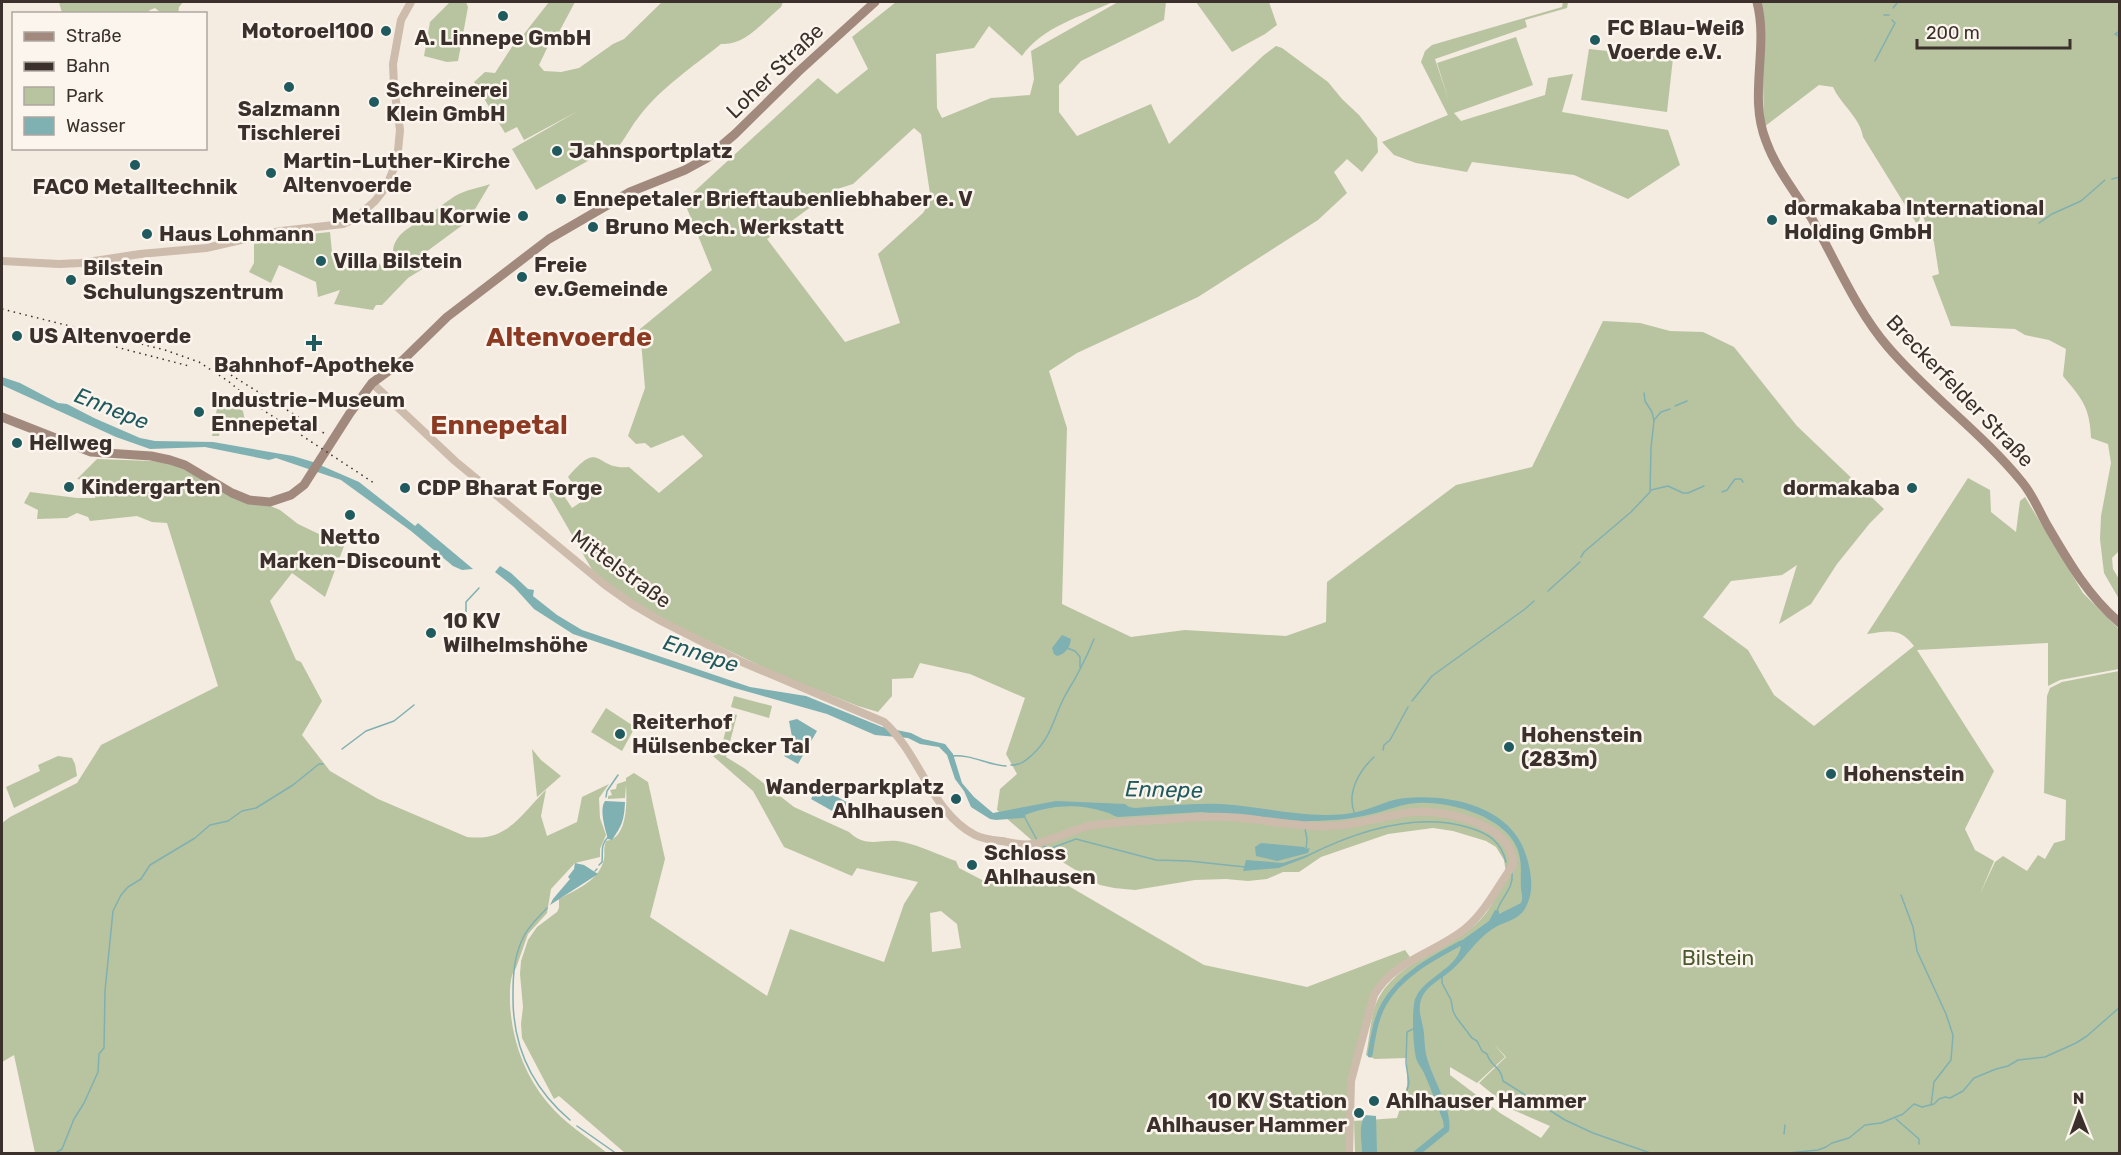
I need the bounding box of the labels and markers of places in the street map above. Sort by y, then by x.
marker: A. Linnepe GmbH [496,9,510,23]
place label: FC Blau-Weiß Voerde e.V. [1607,15,1744,64]
place label: Motoroel100 [241,18,374,43]
marker: Motoroel100 [379,24,393,38]
place label: A. Linnepe GmbH [415,25,591,50]
marker: FC Blau-Weiß Voerde e.V. [1588,33,1602,47]
place label: Schreinerei Klein GmbH [386,77,508,126]
marker: Salzmann Tischlerei [282,80,296,94]
marker: Schreinerei Klein GmbH [367,95,381,109]
place label: Salzmann Tischlerei [237,96,341,145]
place label: Jahnsportplatz [569,138,733,163]
marker: Jahnsportplatz [550,144,564,158]
place label: Martin-Luther-Kirche Altenvoerde [283,148,510,197]
marker: FACO Metalltechnik [128,158,142,172]
marker: Martin-Luther-Kirche Altenvoerde [264,166,278,180]
place label: FACO Metalltechnik [32,174,238,199]
place label: Ennepetaler Brieftaubenliebhaber e. V [573,186,973,211]
marker: Ennepetaler Brieftaubenliebhaber e. V [554,192,568,206]
place label: dormakaba International Holding GmbH [1784,195,2044,244]
place label: Metallbau Korwie [332,203,511,228]
marker: Metallbau Korwie [516,209,530,223]
marker: dormakaba International Holding GmbH [1765,213,1779,227]
place label: Bruno Mech. Werkstatt [605,214,844,239]
marker: Bruno Mech. Werkstatt [586,220,600,234]
place label: Haus Lohmann [159,221,314,246]
marker: Haus Lohmann [140,227,154,241]
place label: Villa Bilstein [333,248,462,273]
place label: Freie ev.Gemeinde [534,252,668,301]
marker: Villa Bilstein [314,254,328,268]
place label: Bilstein Schulungszentrum [83,255,284,304]
marker: Freie ev.Gemeinde [515,270,529,284]
marker: Bilstein Schulungszentrum [64,273,78,287]
place label: US Altenvoerde [29,323,191,348]
marker: US Altenvoerde [10,329,24,343]
marker: Bahnhof-Apotheke [307,336,321,350]
place label: Bahnhof-Apotheke [214,352,414,377]
place label: Industrie-Museum Ennepetal [211,387,405,436]
marker: Industrie-Museum Ennepetal [192,405,206,419]
place label: Hellweg [29,430,112,455]
marker: Hellweg [10,436,24,450]
place label: Kindergarten [81,474,221,499]
place label: CDP Bharat Forge [417,475,603,500]
place label: dormakaba [1783,475,1900,500]
marker: Kindergarten [62,480,76,494]
marker: CDP Bharat Forge [398,481,412,495]
marker: dormakaba [1905,481,1919,495]
marker: Netto Marken-Discount [343,508,357,522]
place label: Netto Marken-Discount [259,524,441,573]
place label: 10 KV Wilhelmshöhe [443,608,588,657]
marker: 10 KV Wilhelmshöhe [424,626,438,640]
place label: Reiterhof Hülsenbecker Tal [632,709,810,758]
place label: Hohenstein (283m) [1521,722,1642,771]
marker: Reiterhof Hülsenbecker Tal [613,727,627,741]
marker: Hohenstein (283m) [1502,740,1516,754]
place label: Hohenstein [1843,761,1964,786]
marker: Hohenstein [1824,767,1838,781]
place label: Wanderparkplatz Ahlhausen [765,774,944,823]
marker: Wanderparkplatz Ahlhausen [949,792,963,806]
place label: Schloss Ahlhausen [984,840,1096,889]
marker: Schloss Ahlhausen [965,858,979,872]
place label: 10 KV Station Ahlhauser Hammer [1147,1088,1347,1137]
place label: Ahlhauser Hammer [1386,1088,1587,1113]
marker: Ahlhauser Hammer [1367,1094,1381,1108]
marker: 10 KV Station Ahlhauser Hammer [1352,1106,1366,1120]

